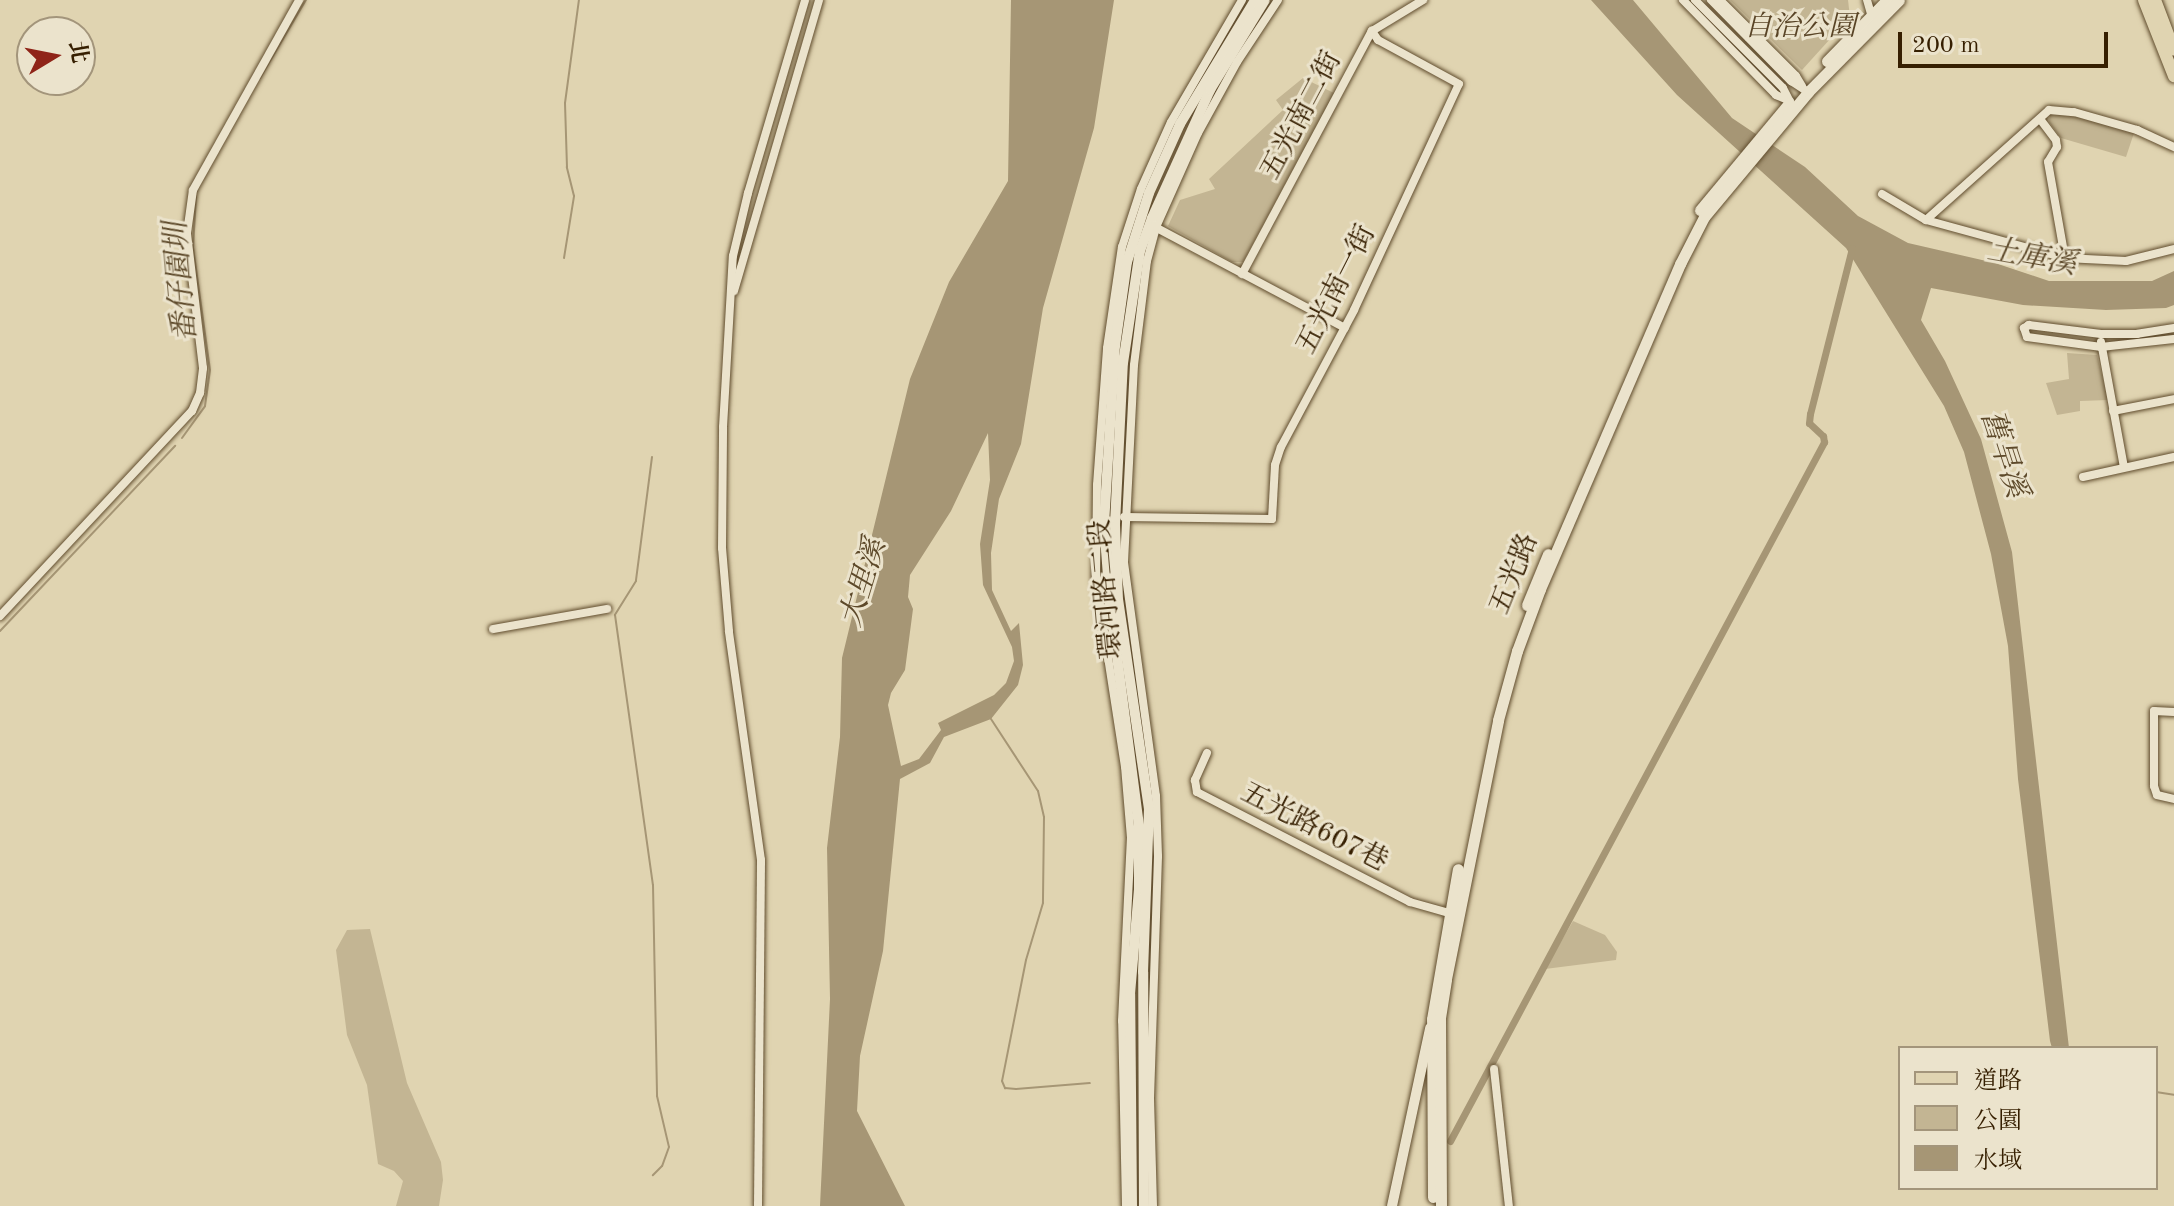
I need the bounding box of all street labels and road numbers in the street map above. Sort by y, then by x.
street label: 五光南二街 [1254,46,1350,186]
street label: 五光南一街 [1290,220,1384,360]
street label: 環河路二段 [1084,518,1130,660]
street label: 五光路 [1484,529,1546,619]
street label: 五光路607巷 [1235,777,1393,879]

